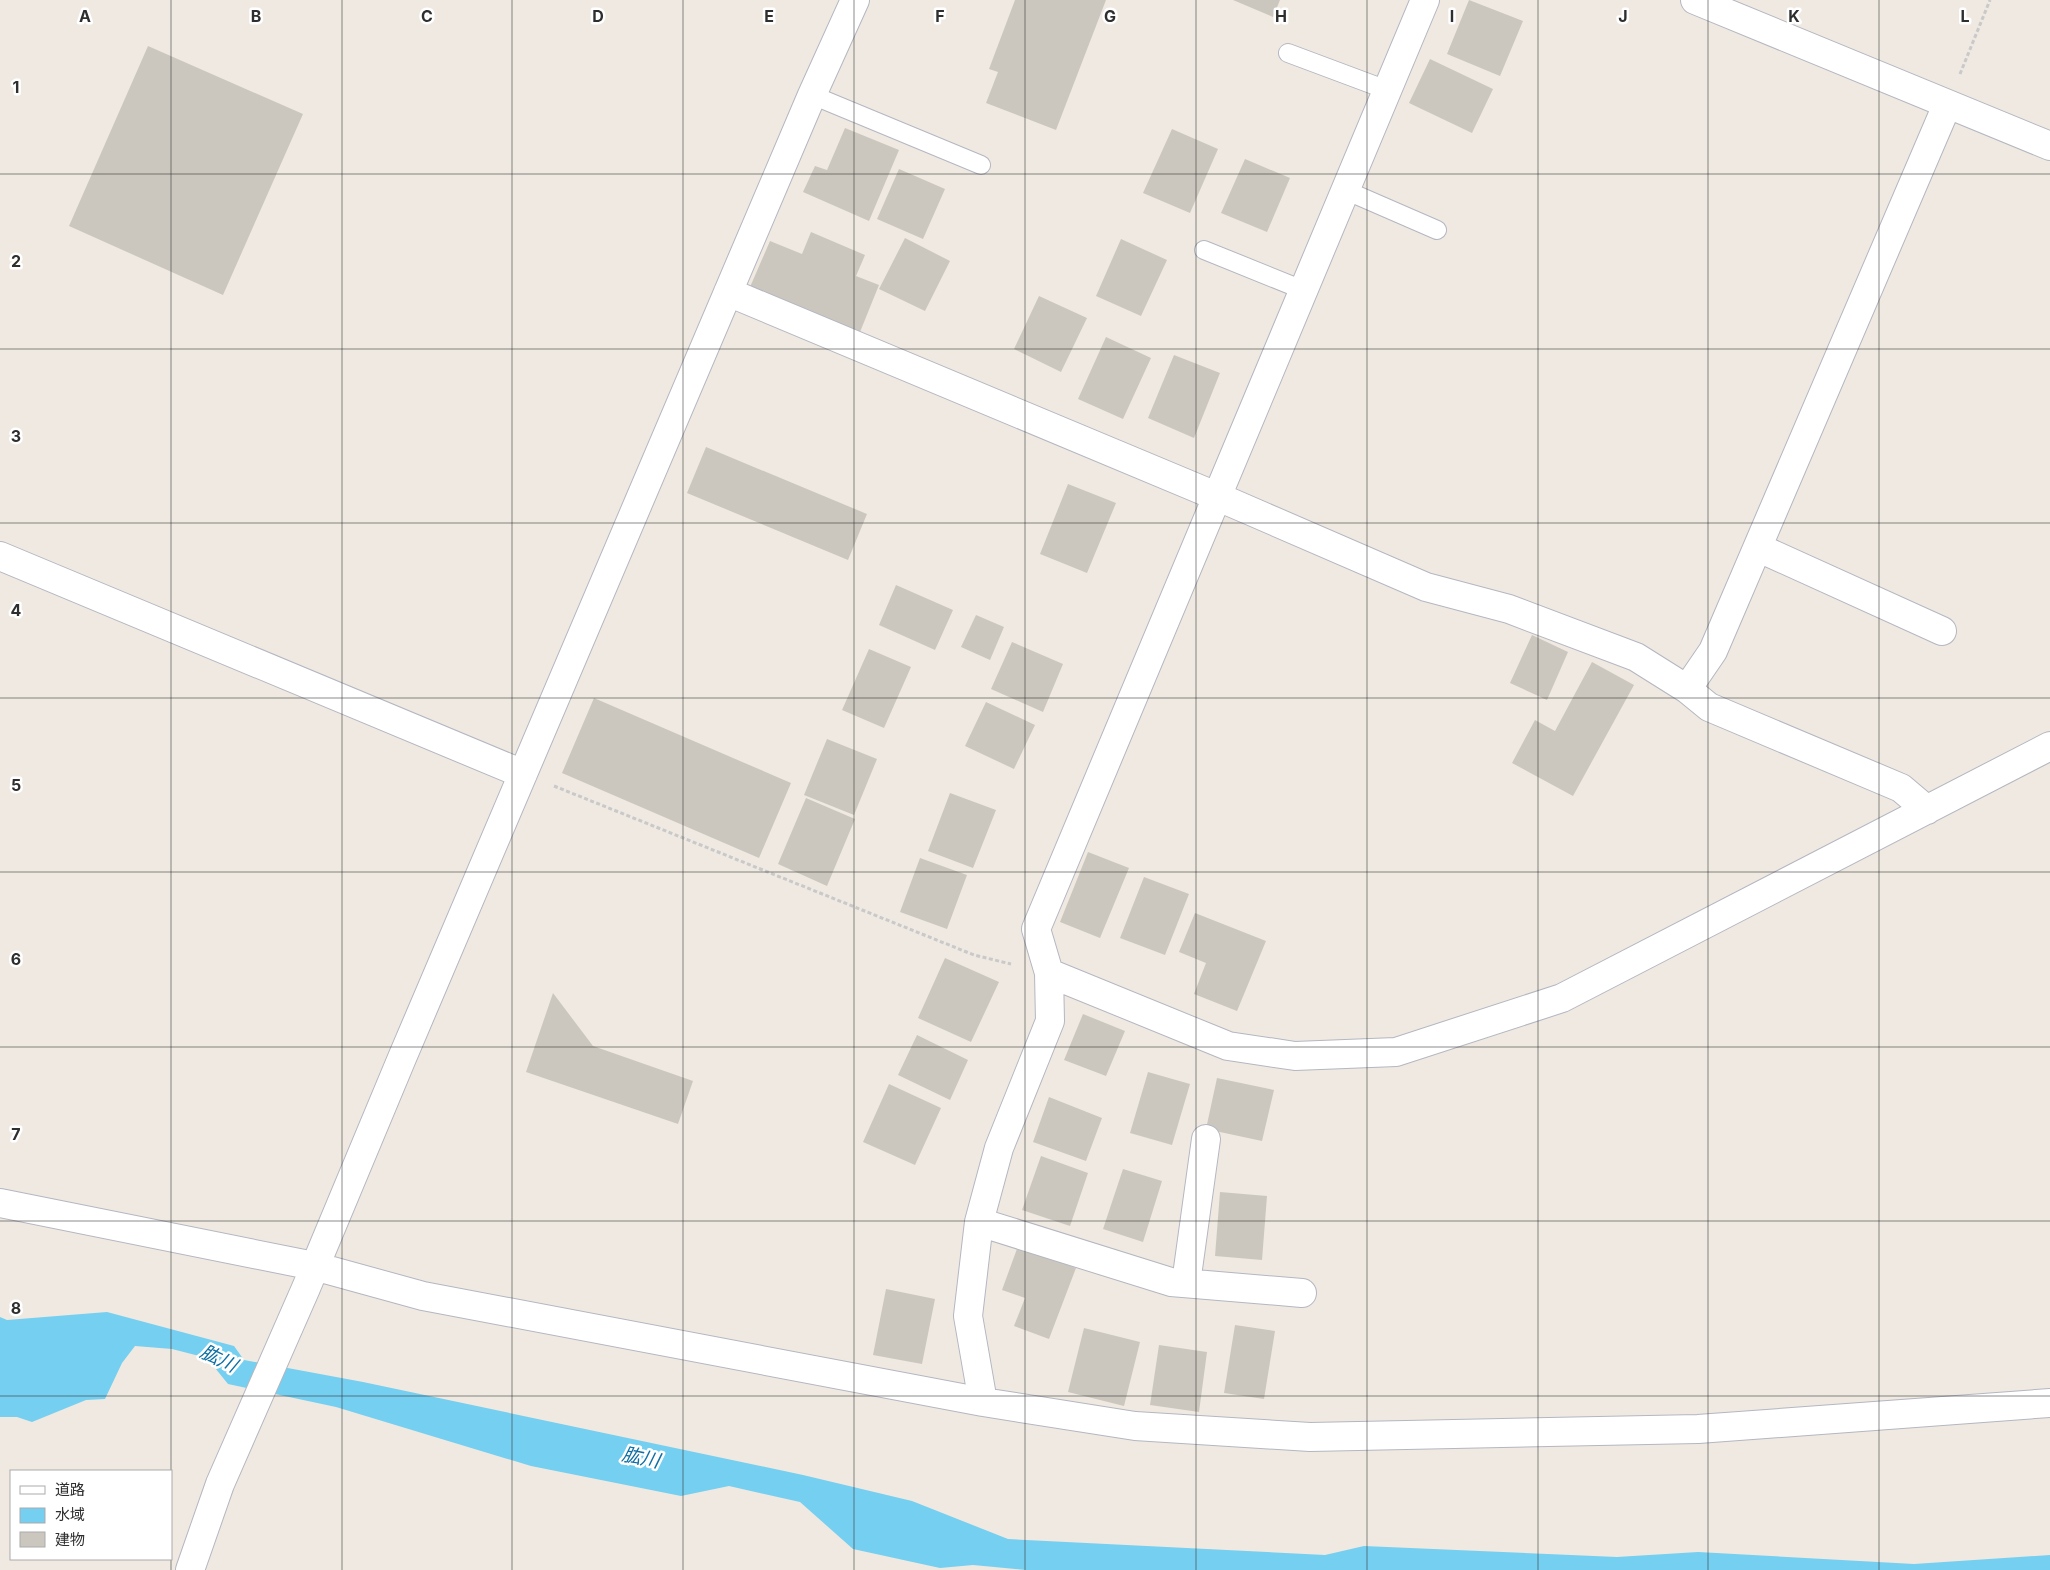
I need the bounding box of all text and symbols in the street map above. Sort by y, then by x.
text: A [79,6,91,26]
text: B [251,6,261,26]
text: C [421,6,433,26]
text: D [592,6,604,26]
text: E [764,6,774,26]
text: F [935,6,945,26]
text: G [1104,6,1116,26]
text: H [1275,6,1287,26]
text: I [1450,6,1454,26]
text: J [1618,6,1628,26]
text: K [1788,6,1800,26]
text: L [1960,6,1970,26]
text: 1 [13,77,19,97]
text: 2 [11,251,21,271]
text: 3 [11,426,21,446]
text: 4 [11,600,22,620]
text: 5 [11,775,21,795]
text: 6 [11,949,21,969]
text: 7 [11,1124,21,1144]
text: 8 [11,1298,21,1318]
water label: 肱川 [197,1340,243,1378]
water label: 肱川 [620,1442,664,1473]
legend [10,1470,172,1560]
text: 道路 [55,1480,85,1499]
text: 水域 [55,1505,85,1524]
text: 建物 [55,1530,85,1549]

